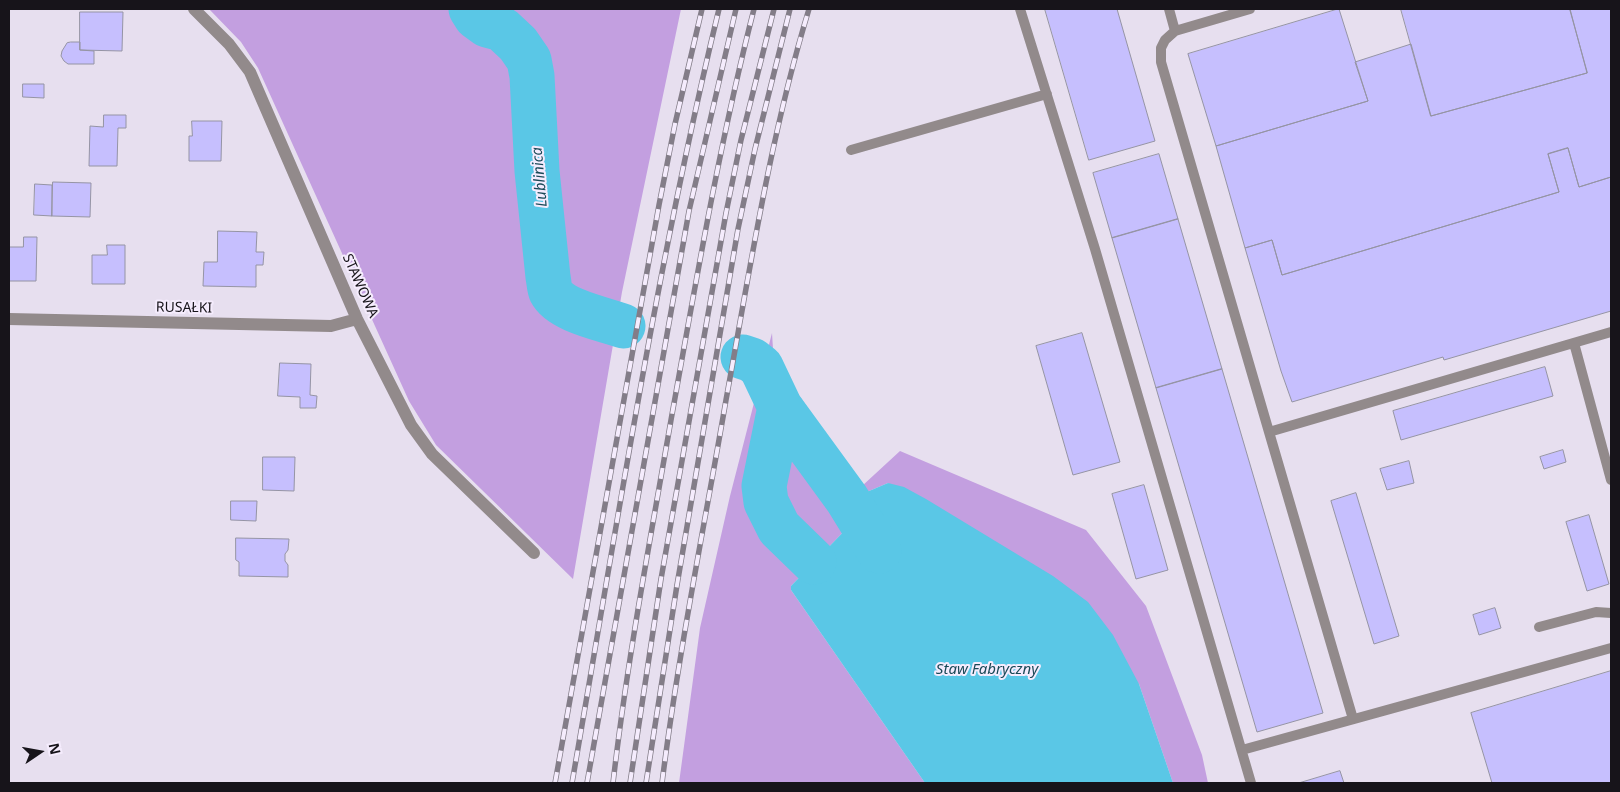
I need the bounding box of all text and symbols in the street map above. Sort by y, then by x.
water label: Lublinica [528,146,552,208]
street label: STAWOWA [339,252,381,320]
street label: RUSAŁKI [156,299,212,317]
water label: Staw Fabryczny [936,661,1038,679]
north arrow [15,727,65,777]
text: N [45,741,66,756]

